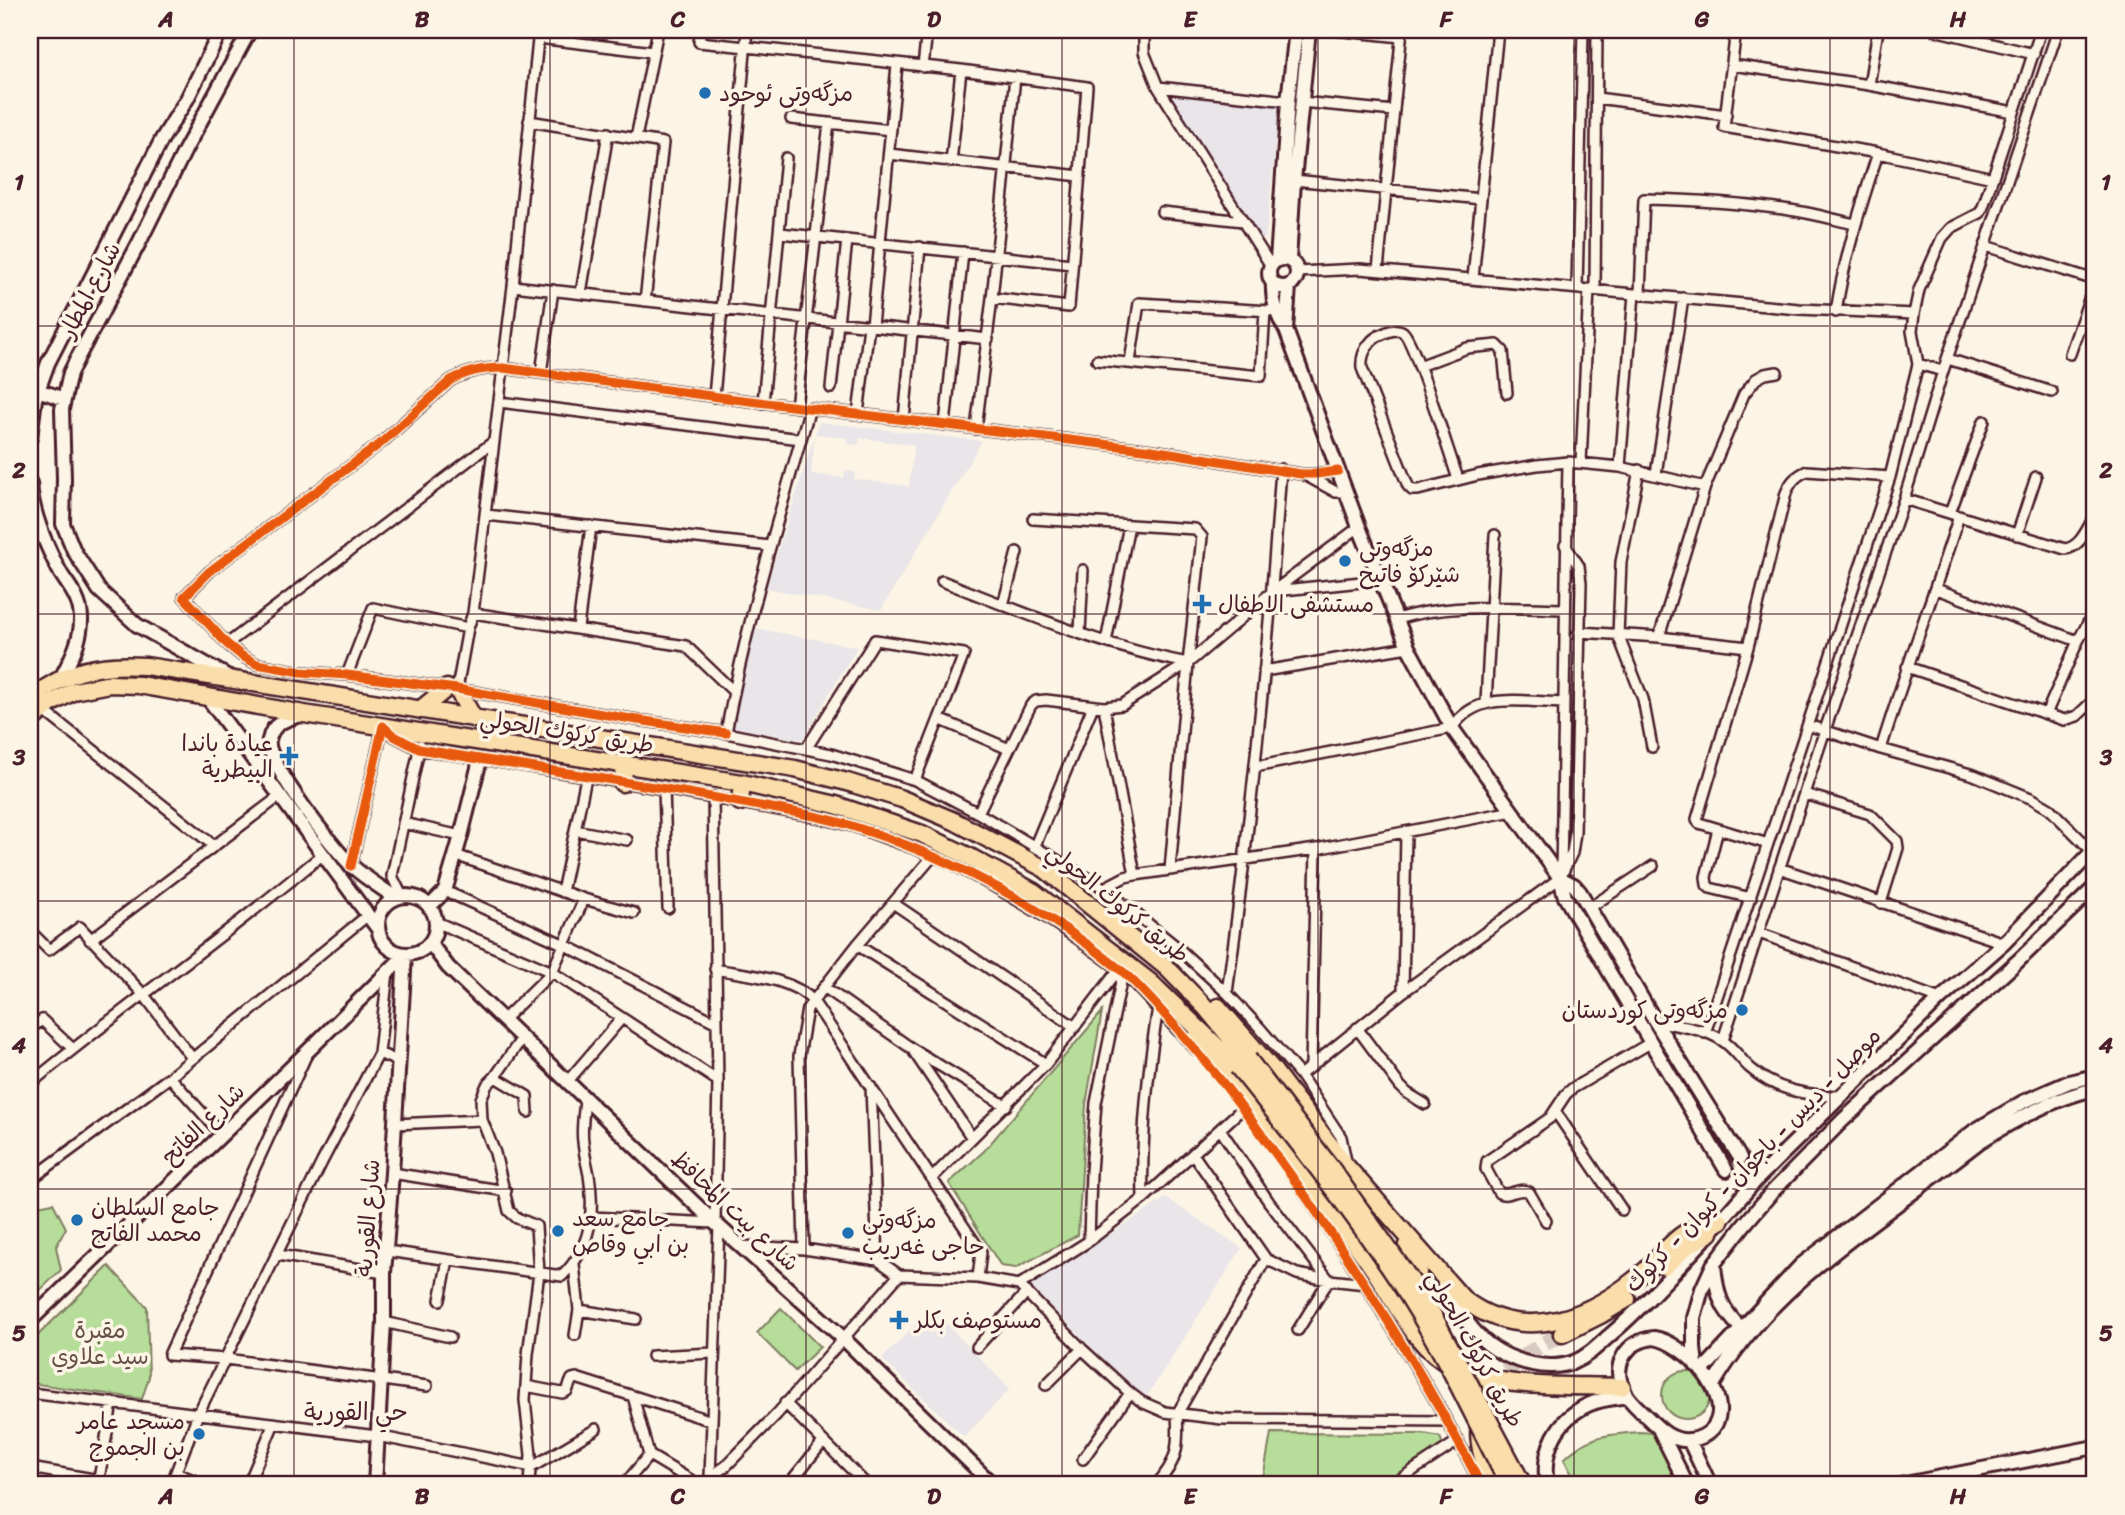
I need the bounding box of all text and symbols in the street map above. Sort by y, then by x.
text: A [157,0,174,40]
text: B [415,0,430,40]
text: C [670,0,686,40]
text: D [927,0,942,40]
text: E [1184,0,1199,40]
text: F [1439,0,1454,40]
text: G [1694,0,1710,40]
text: H [1949,0,1967,40]
place label: مزگەوتی ئوحود [719,73,853,114]
marker: مزگەوتی ئوحود [697,85,713,101]
text: 1 [14,162,24,203]
text: 1 [2101,162,2111,203]
street label: شارع المطار [47,234,133,347]
text: 2 [11,450,26,491]
text: 2 [2098,450,2113,491]
place label: مزگەوتی شێرکۆ فاتیح [1359,528,1460,595]
marker: مزگەوتی شێرکۆ فاتیح [1337,553,1353,569]
place label: مستشفى الاطفال [1218,584,1374,625]
marker: مستشفى الاطفال [1192,594,1212,614]
street label: طريق كركوك الحولي [477,698,657,766]
place label: عيادة باندا البيطرية [182,723,273,790]
text: 3 [12,737,26,778]
text: 3 [2099,737,2113,778]
marker: عيادة باندا البيطرية [279,746,299,766]
street label: طريق كركوك الحولي [1037,832,1199,974]
place label: مزگەوتی کوردستان [1562,990,1728,1031]
marker: مزگەوتی کوردستان [1734,1002,1750,1018]
street label: موصل - دبس - باجوان - كيوان - كركوك [1614,1017,1892,1303]
text: 4 [11,1025,27,1066]
text: 4 [2098,1025,2114,1066]
street label: شارع الفاتح [151,1073,255,1175]
street label: شارع بيت المحافظ [661,1140,809,1282]
street label: شارع القورية [343,1158,393,1278]
place label: جامع السلطان محمد الفاتح [91,1187,220,1254]
place label: جامع سعد بن ابي وقاص [572,1198,689,1265]
place label: مزگەوتی حاجی غەریب [862,1200,985,1267]
marker: جامع السلطان محمد الفاتح [69,1212,85,1228]
marker: جامع سعد بن ابي وقاص [550,1223,566,1239]
marker: مزگەوتی حاجی غەریب [840,1225,856,1241]
street label: طريق كركوك الحولي [1415,1262,1535,1436]
place label: مستوصف بكلر [913,1300,1042,1341]
park label: مقبرة سيد علاوي [51,1310,149,1377]
marker: مستوصف بكلر [889,1310,909,1330]
text: 5 [12,1313,26,1354]
text: 5 [2099,1313,2113,1354]
district label: حي القورية [304,1391,408,1433]
place label: مسجد عامر بن الجموح [75,1401,185,1468]
marker: مسجد عامر بن الجموح [191,1426,207,1442]
text: A [157,1476,174,1515]
text: B [415,1476,430,1515]
text: C [670,1476,686,1515]
text: D [927,1476,942,1515]
text: E [1184,1476,1199,1515]
text: F [1439,1476,1454,1515]
text: G [1694,1476,1710,1515]
text: H [1949,1476,1967,1515]

